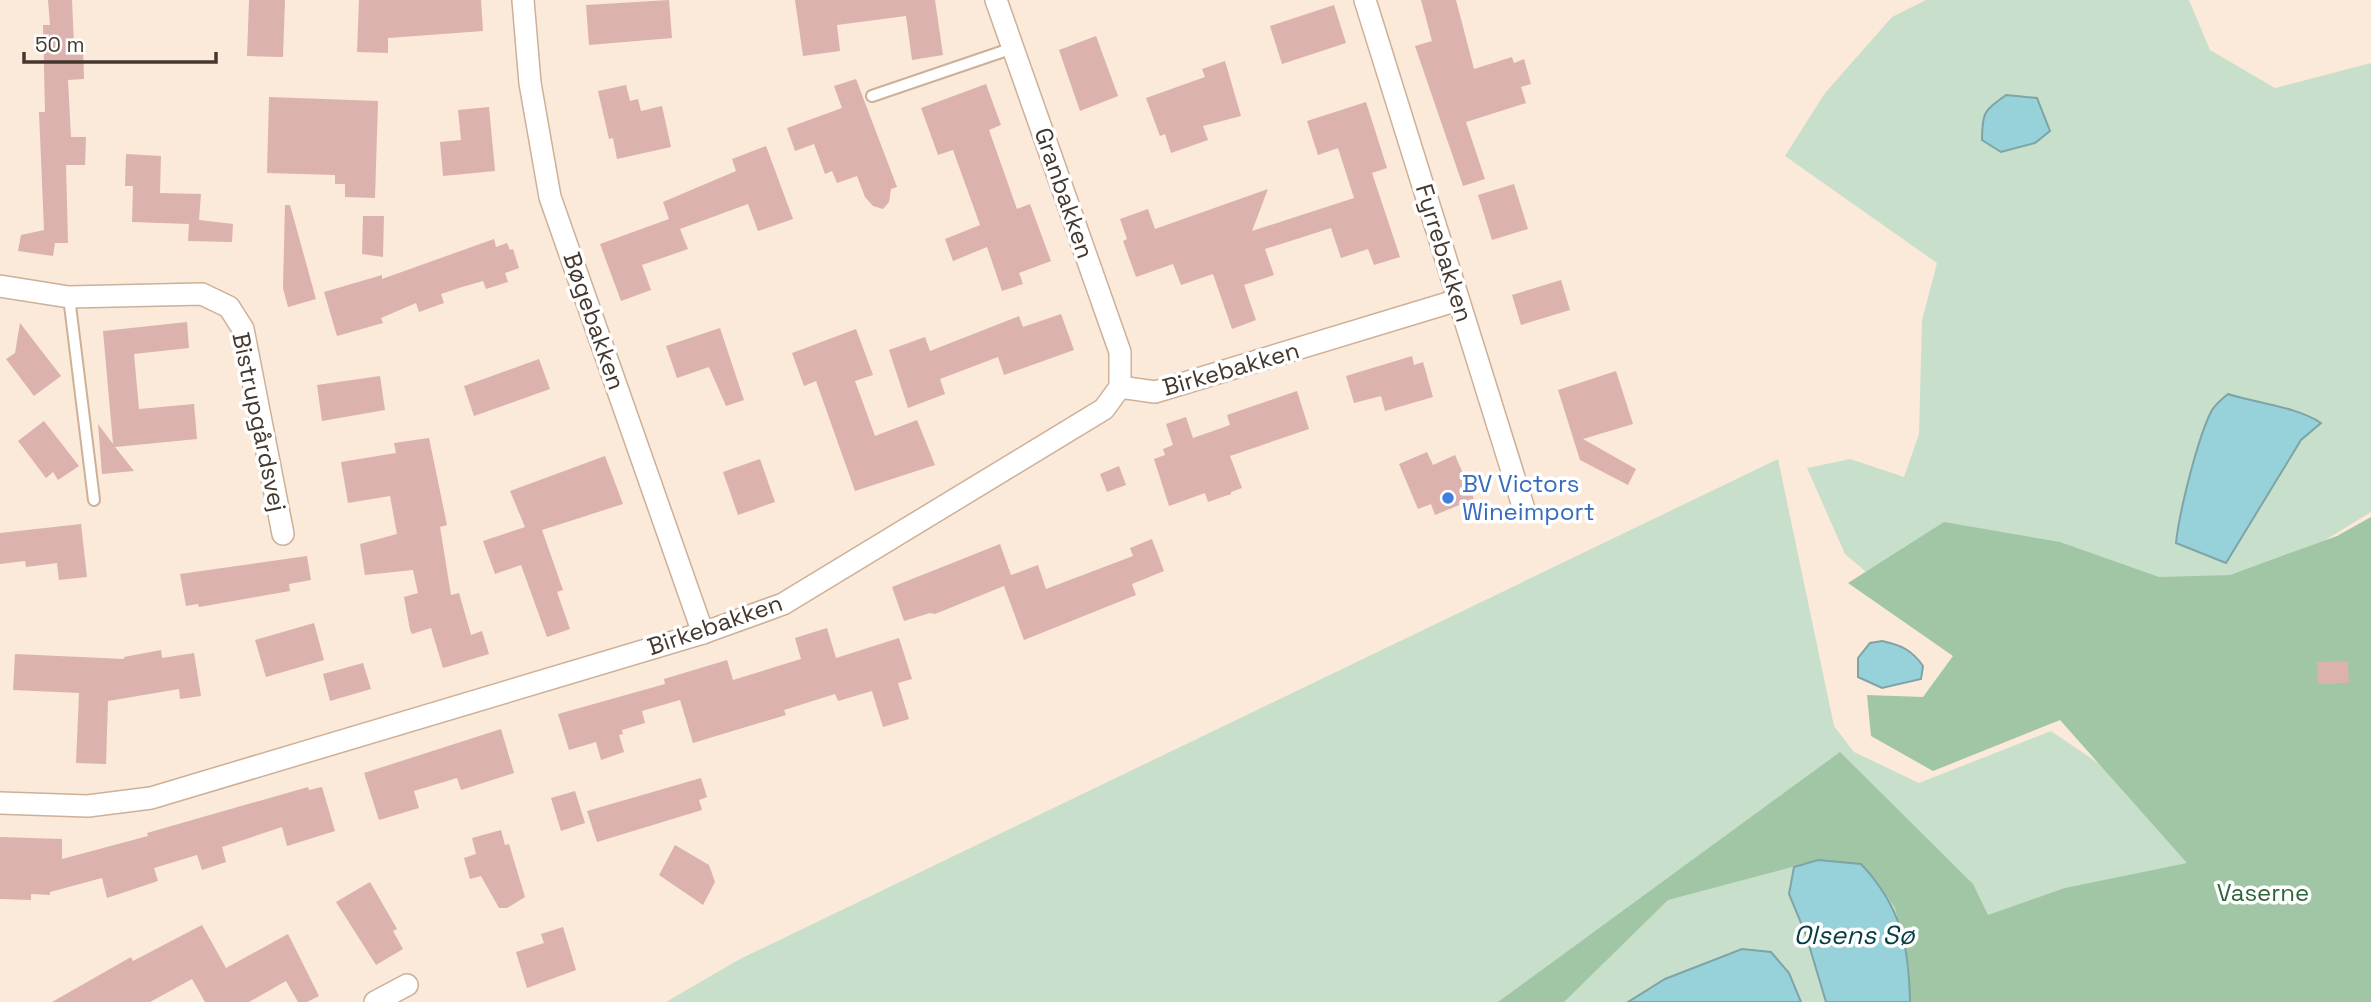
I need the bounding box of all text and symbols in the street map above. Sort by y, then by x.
scale bar [24,21,217,65]
text: 50 m [35,31,85,58]
street label: Granbakken [1028,123,1101,262]
street label: Fyrrebakken [1409,180,1480,326]
street label: Bøgebakken [556,248,633,394]
street label: Bistrupgårdsvej [225,329,294,514]
street label: Birkebakken [1159,334,1303,403]
place label: BV Victors Wineimport [1462,468,1595,527]
marker: BV Victors Wineimport [1440,490,1456,506]
street label: Birkebakken [643,587,786,662]
park label: Vaserne [2217,877,2309,908]
water label: Olsens Sø [1793,918,1916,952]

